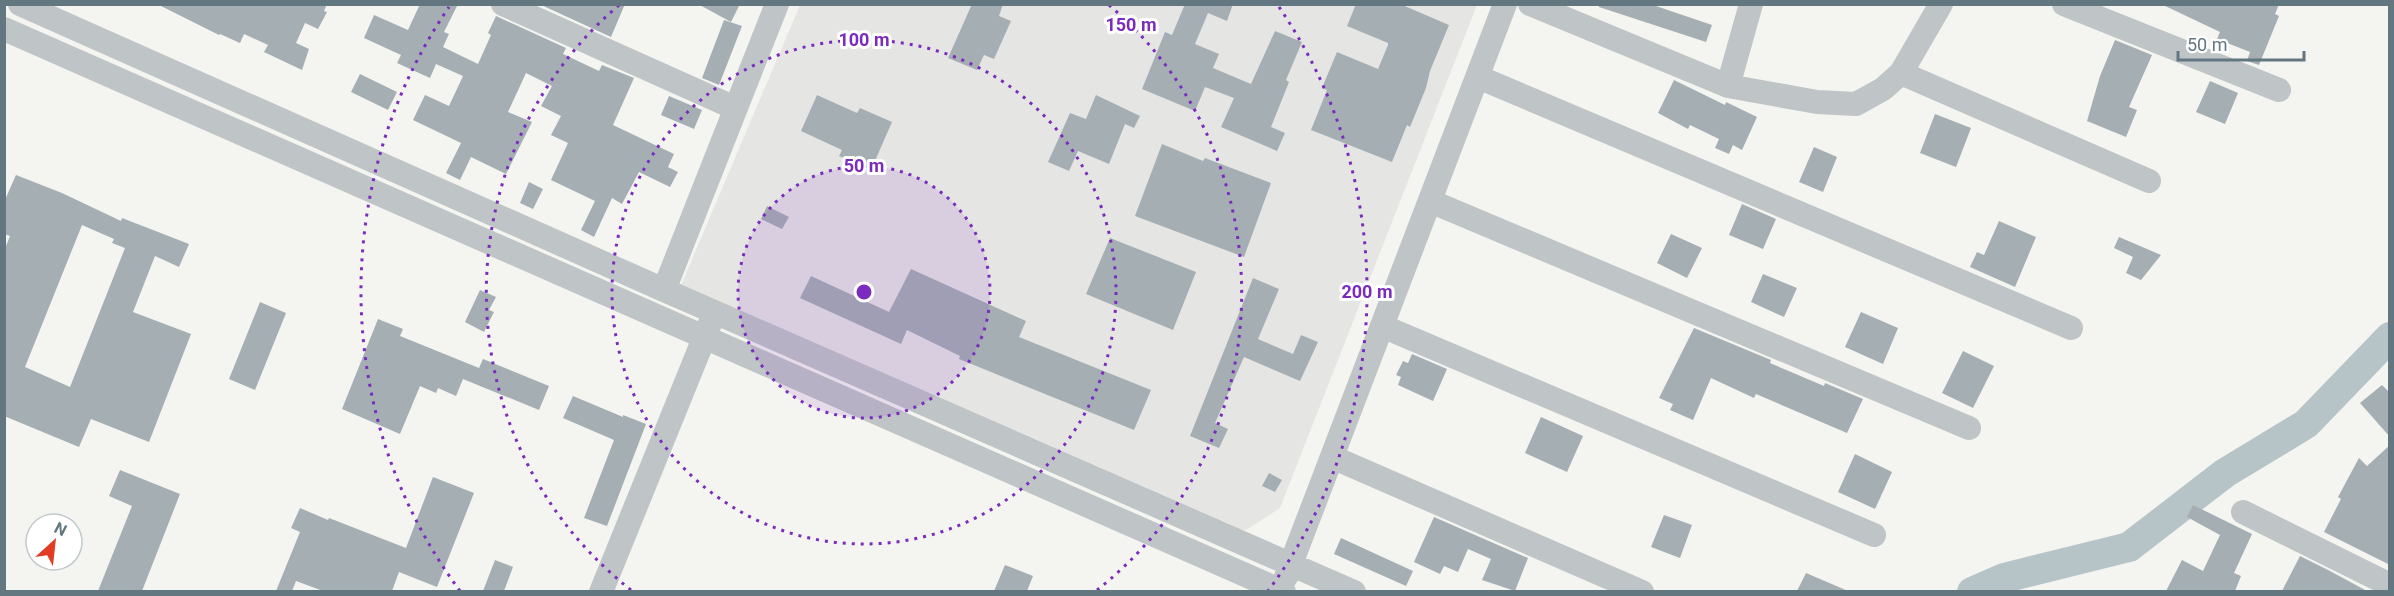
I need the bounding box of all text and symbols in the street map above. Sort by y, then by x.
text: 150 m [1105,14,1157,35]
scale bar [2178,24,2304,62]
text: 100 m [838,29,890,50]
text: 50 m [2187,34,2227,55]
text: 50 m [844,155,884,176]
text: 200 m [1341,281,1393,302]
centre of rings [854,282,874,302]
north arrow [24,512,84,572]
text: N [51,518,70,540]

